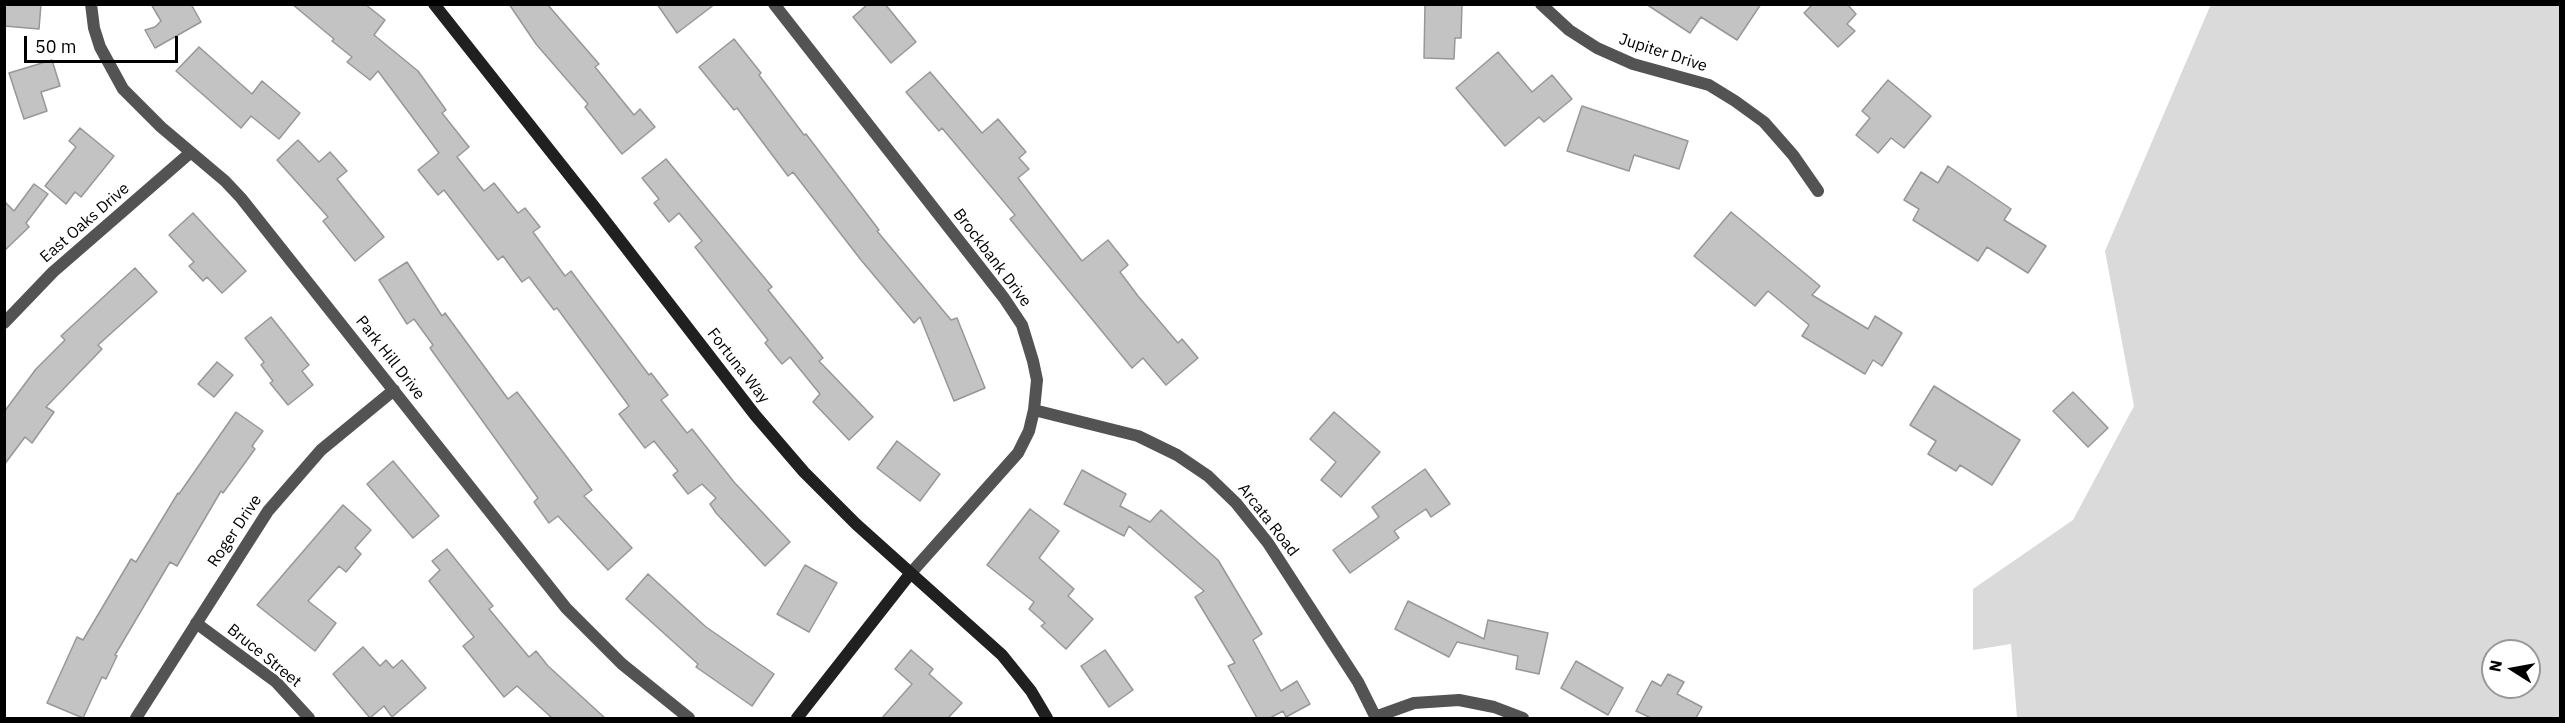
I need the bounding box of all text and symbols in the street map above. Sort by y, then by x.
scale bar [27,24,182,62]
street label: Jupiter Drive [1616,30,1710,76]
text: 50 m [35,35,77,58]
street label: East Oaks Drive [37,179,133,267]
street label: Brockbank Drive [949,205,1035,311]
street label: Park Hill Drive [351,312,429,404]
street label: Fortuna Way [703,325,773,407]
street label: Arcata Road [1234,480,1302,560]
street label: Roger Drive [204,491,266,571]
street label: Bruce Street [223,620,305,692]
north arrow [2481,639,2541,699]
text: N [2484,658,2506,674]

